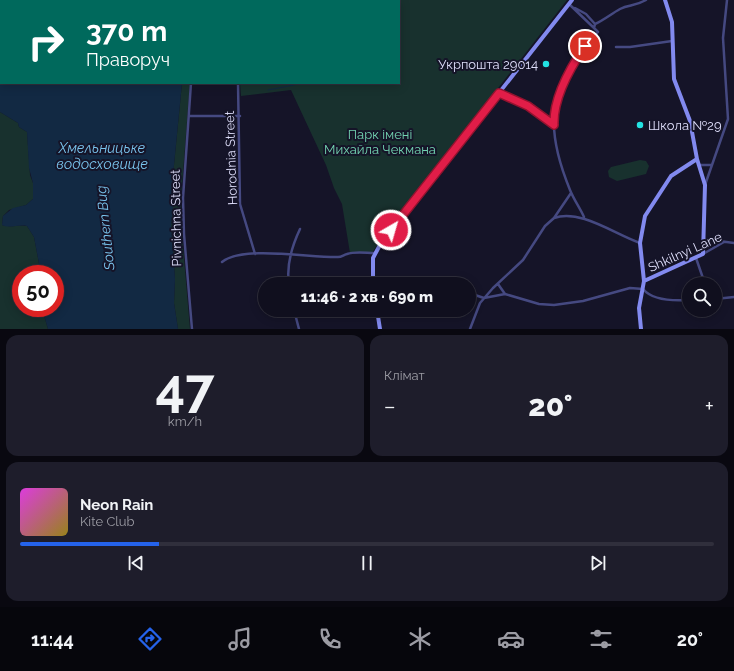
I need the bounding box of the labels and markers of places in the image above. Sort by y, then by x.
pin [568,29,602,63]
place label: Укрпошта 29014 [438,57,538,72]
marker: Укрпошта 29014 [541,59,551,69]
place label: Школа №29 [648,118,722,133]
marker: Школа №29 [635,120,645,130]

